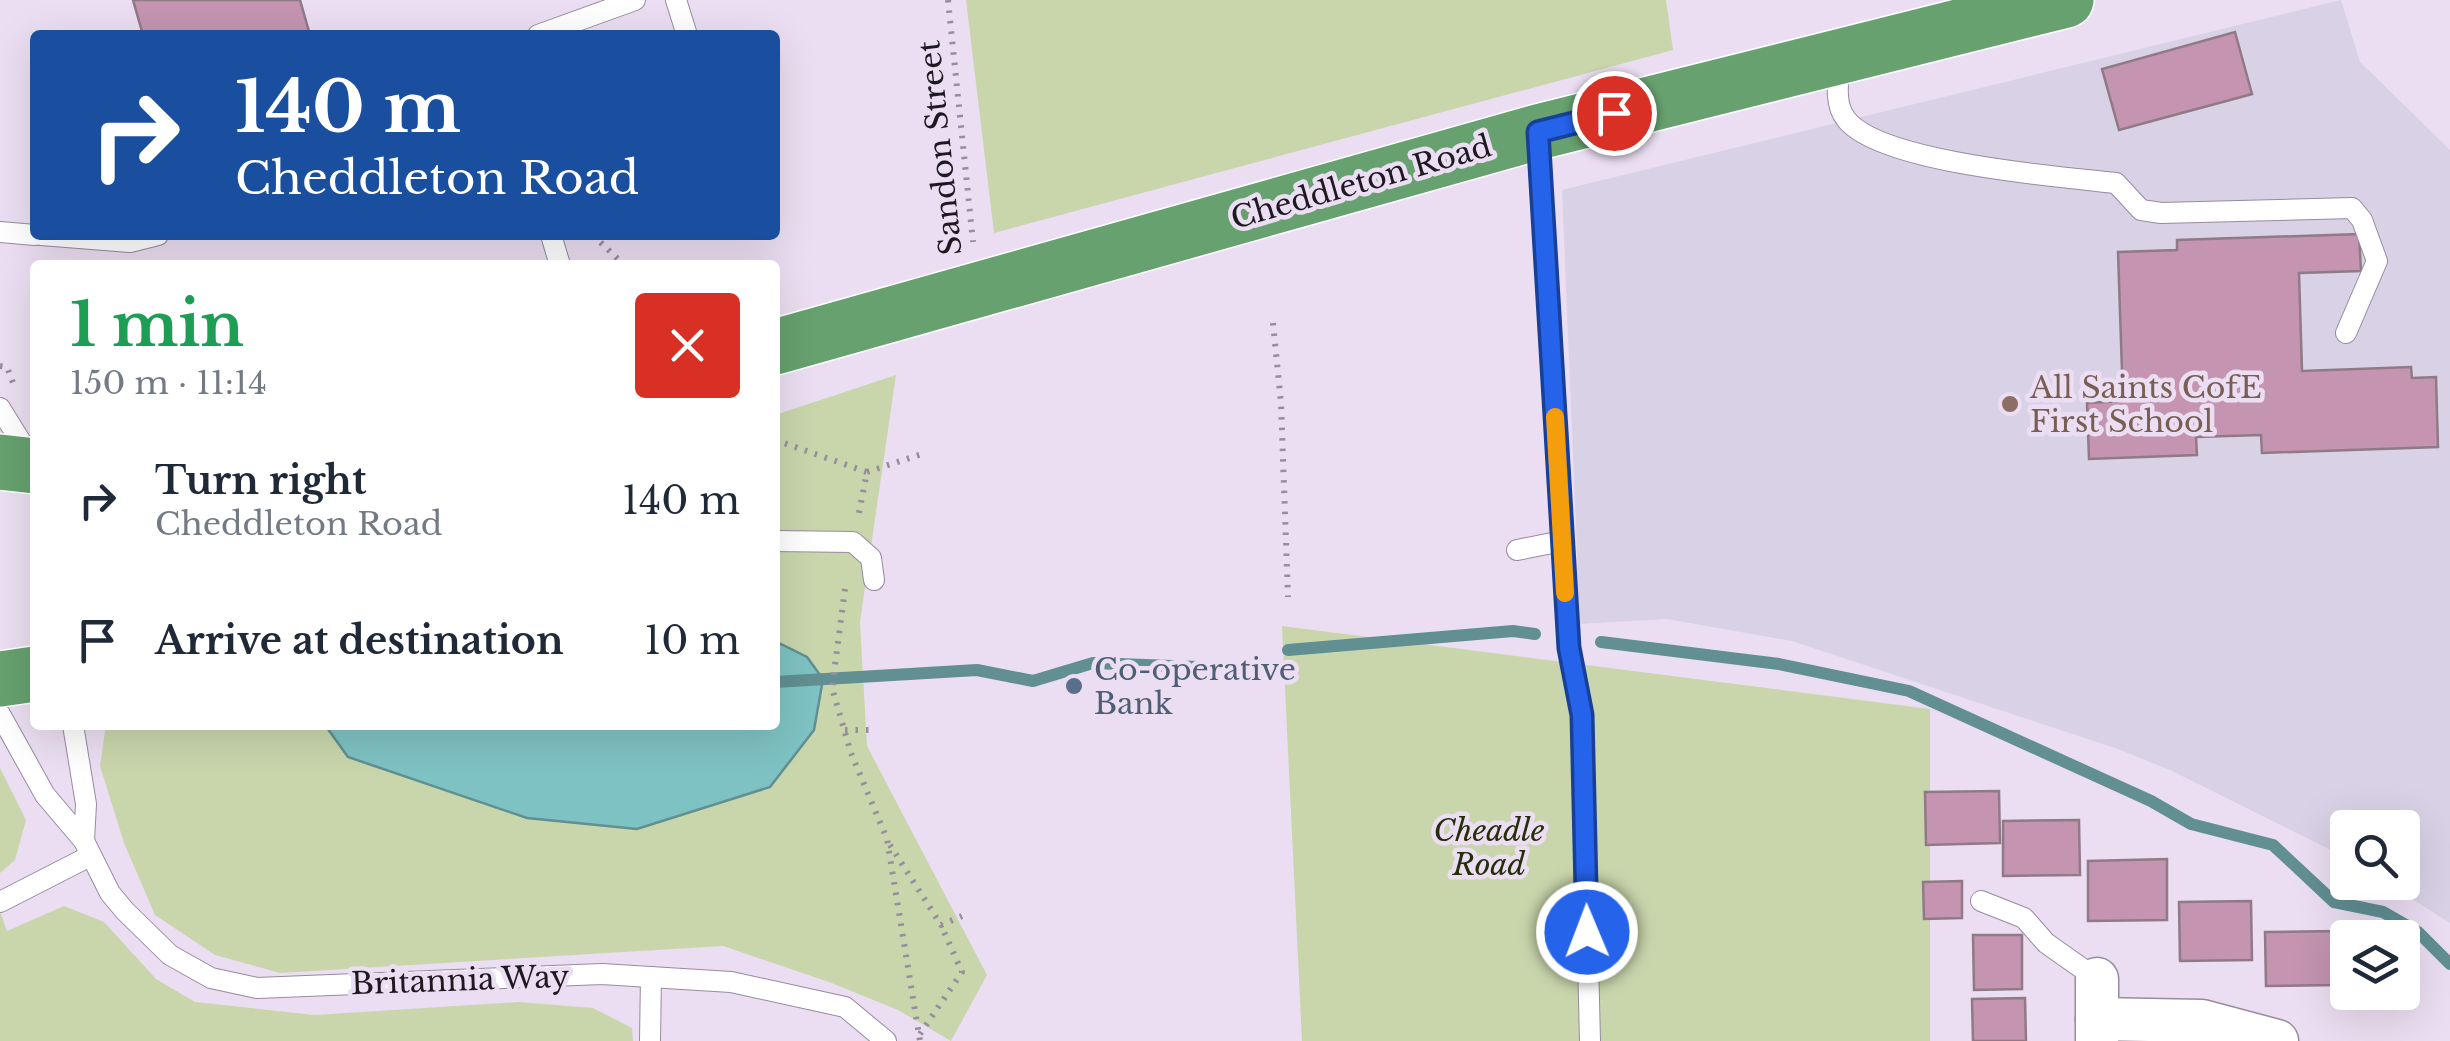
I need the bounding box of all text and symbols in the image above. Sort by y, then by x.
street label: Sandon Street [910,38,970,257]
text: 140 m [235,64,461,151]
icon: right [70,70,200,200]
pin [1572,71,1657,156]
icon: arrive [1587,86,1642,141]
street label: Cheddleton Road [1226,127,1496,237]
text: Cheddleton Road [235,150,639,206]
text: 1 min [70,288,244,362]
button: close [635,293,740,398]
text: 150 m · 11:14 [70,363,267,403]
place label: All Saints CofE First School [2029,369,2262,440]
marker: All Saints CofE First School [1999,393,2021,415]
text: Turn right [155,457,366,504]
icon: right [70,473,125,528]
text: 140 m [622,477,740,524]
text: Cheddleton Road [155,504,442,544]
icon: arrive [70,613,125,668]
text: Arrive at destination [155,617,564,664]
text: 10 m [644,617,740,664]
place label: Co-operative Bank [1094,651,1296,722]
marker: Co-operative Bank [1063,675,1085,697]
map controls [2330,810,2420,1010]
button: search [2330,810,2420,900]
park label: Cheadle Road [1434,812,1545,883]
position arrow [1535,880,1639,984]
button: layers [2330,920,2420,1010]
street label: Britannia Way [350,958,570,1002]

